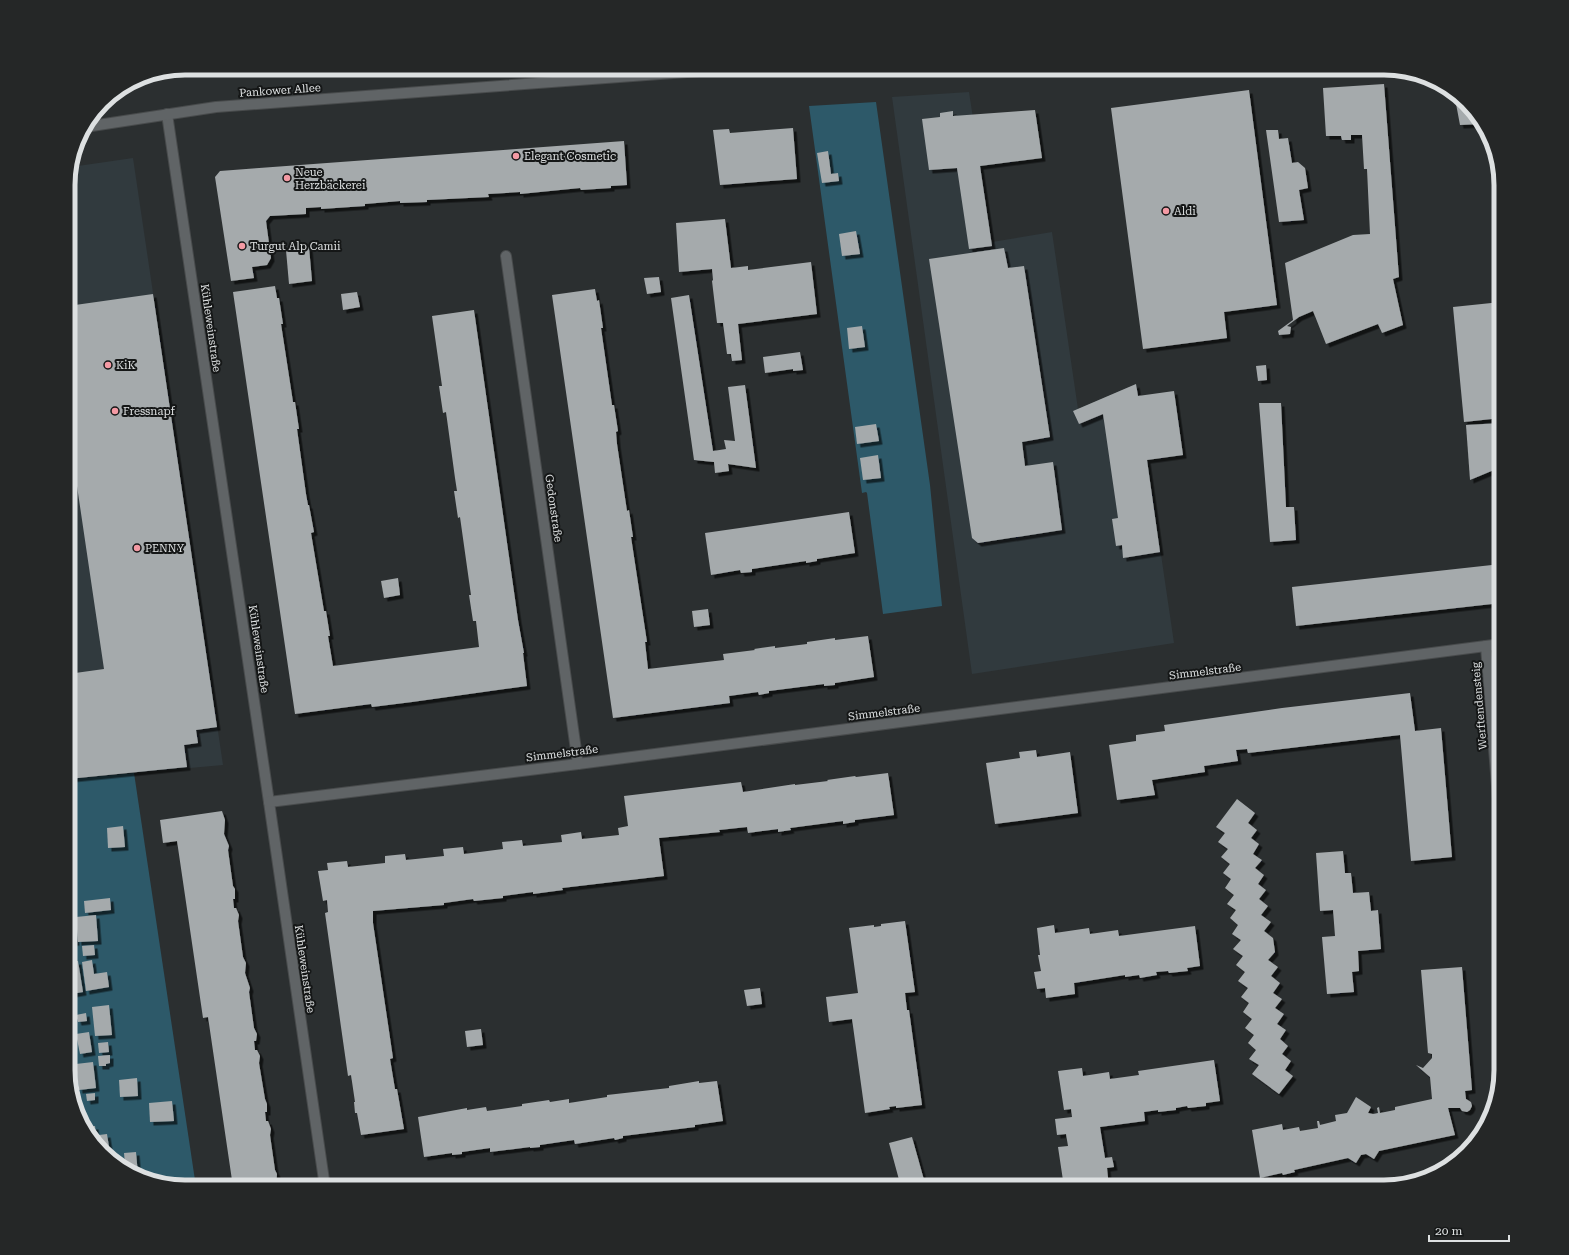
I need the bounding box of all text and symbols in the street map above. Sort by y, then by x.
street label: Pankower Allee [239,81,321,100]
place label: Elegant Cosmetic [524,150,616,163]
marker: Elegant Cosmetic [511,151,521,161]
place label: Neue Herzbäckerei [295,166,366,192]
marker: Neue Herzbäckerei [282,173,292,183]
place label: Aldi [1174,205,1196,218]
marker: Aldi [1161,206,1171,216]
place label: Turgut Alp Camii [250,240,341,253]
marker: Turgut Alp Camii [237,241,247,251]
street label: Kühleweinstraße [198,283,223,373]
place label: KiK [116,359,136,372]
marker: KiK [103,360,113,370]
place label: Fressnapf [123,405,175,418]
marker: Fressnapf [110,406,120,416]
street label: Gedonstraße [542,473,565,543]
place label: PENNY [145,542,185,555]
marker: PENNY [132,543,142,553]
street label: Kühleweinstraße [246,604,271,694]
street label: Simmelstraße [1168,661,1242,682]
street label: Werftendensteig [1469,661,1490,750]
street label: Simmelstraße [847,702,921,723]
street label: Simmelstraße [525,743,599,764]
street label: Kühleweinstraße [292,924,317,1014]
scale bar [1429,1217,1509,1243]
text: 20 m [1435,1224,1462,1238]

